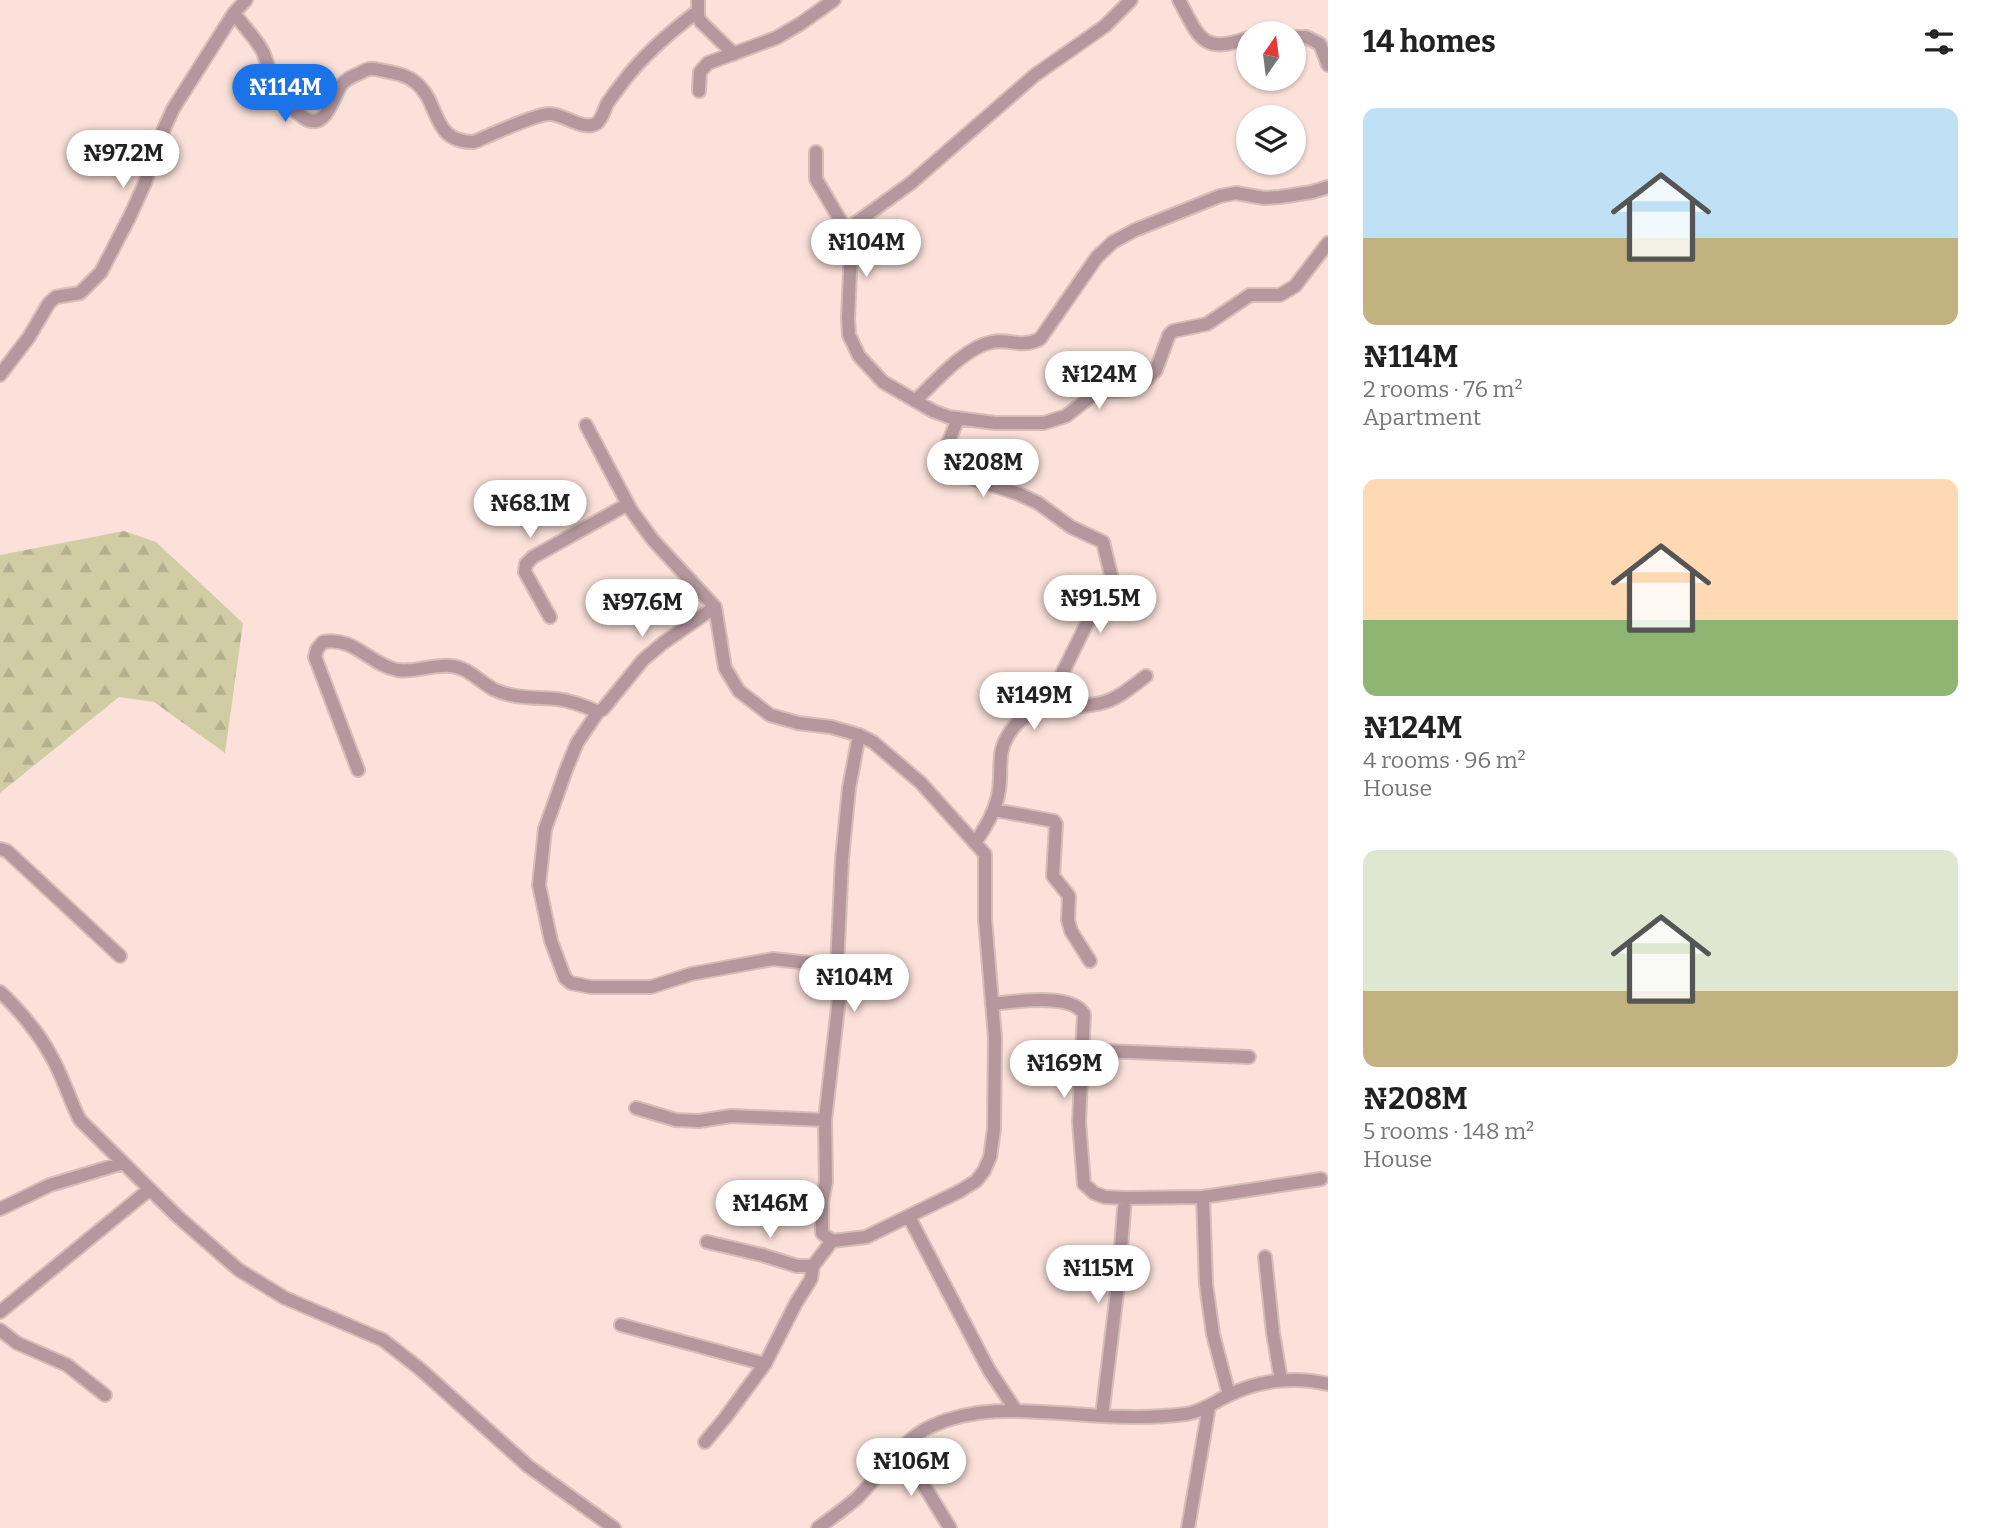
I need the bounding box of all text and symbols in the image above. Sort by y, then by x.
north arrow [1236,21,1306,91]
map controls [1236,21,1306,175]
icon: filters [1920,23,1958,61]
text: 14 homes [1363,24,1496,60]
pin: ₦114M [236,64,334,124]
text: ₦114M [248,73,322,101]
button: layers [1236,105,1306,175]
pin: ₦97.2M [66,130,180,190]
text: ₦97.2M [82,139,164,167]
icon: home [1598,154,1724,280]
pin: ₦104M [817,219,915,279]
text: ₦104M [827,228,905,256]
text: ₦114M [1363,339,1459,375]
pin: ₦124M [1050,352,1148,411]
text: ₦124M [1061,360,1137,388]
text: 2 rooms · 76 m² [1363,375,1523,403]
text: Apartment [1363,403,1481,431]
pin: ₦208M [934,440,1032,499]
text: ₦208M [943,448,1023,476]
pin: ₦68.1M [473,480,587,540]
text: ₦68.1M [490,489,570,517]
icon: home [1598,525,1724,651]
pin: ₦91.5M [1043,576,1157,635]
pin: ₦97.6M [585,580,699,639]
text: ₦91.5M [1060,584,1141,612]
text: ₦97.6M [601,588,683,616]
pin: ₦149M [985,672,1083,732]
text: ₦149M [996,681,1072,709]
text: ₦124M [1363,710,1462,746]
text: 4 rooms · 96 m² [1363,746,1526,774]
text: House [1363,774,1432,802]
icon: home [1598,896,1724,1022]
pin: ₦104M [805,954,903,1014]
text: ₦104M [815,963,893,991]
pin: ₦169M [1015,1040,1113,1100]
text: ₦169M [1026,1049,1102,1077]
text: ₦208M [1363,1081,1468,1117]
text: 5 rooms · 148 m² [1363,1117,1534,1145]
text: House [1363,1145,1432,1173]
pin: ₦146M [721,1180,819,1240]
text: ₦146M [732,1189,808,1217]
pin: ₦115M [1049,1246,1147,1305]
text: ₦115M [1062,1254,1134,1282]
pin: ₦106M [862,1438,960,1498]
text: ₦106M [872,1447,950,1475]

